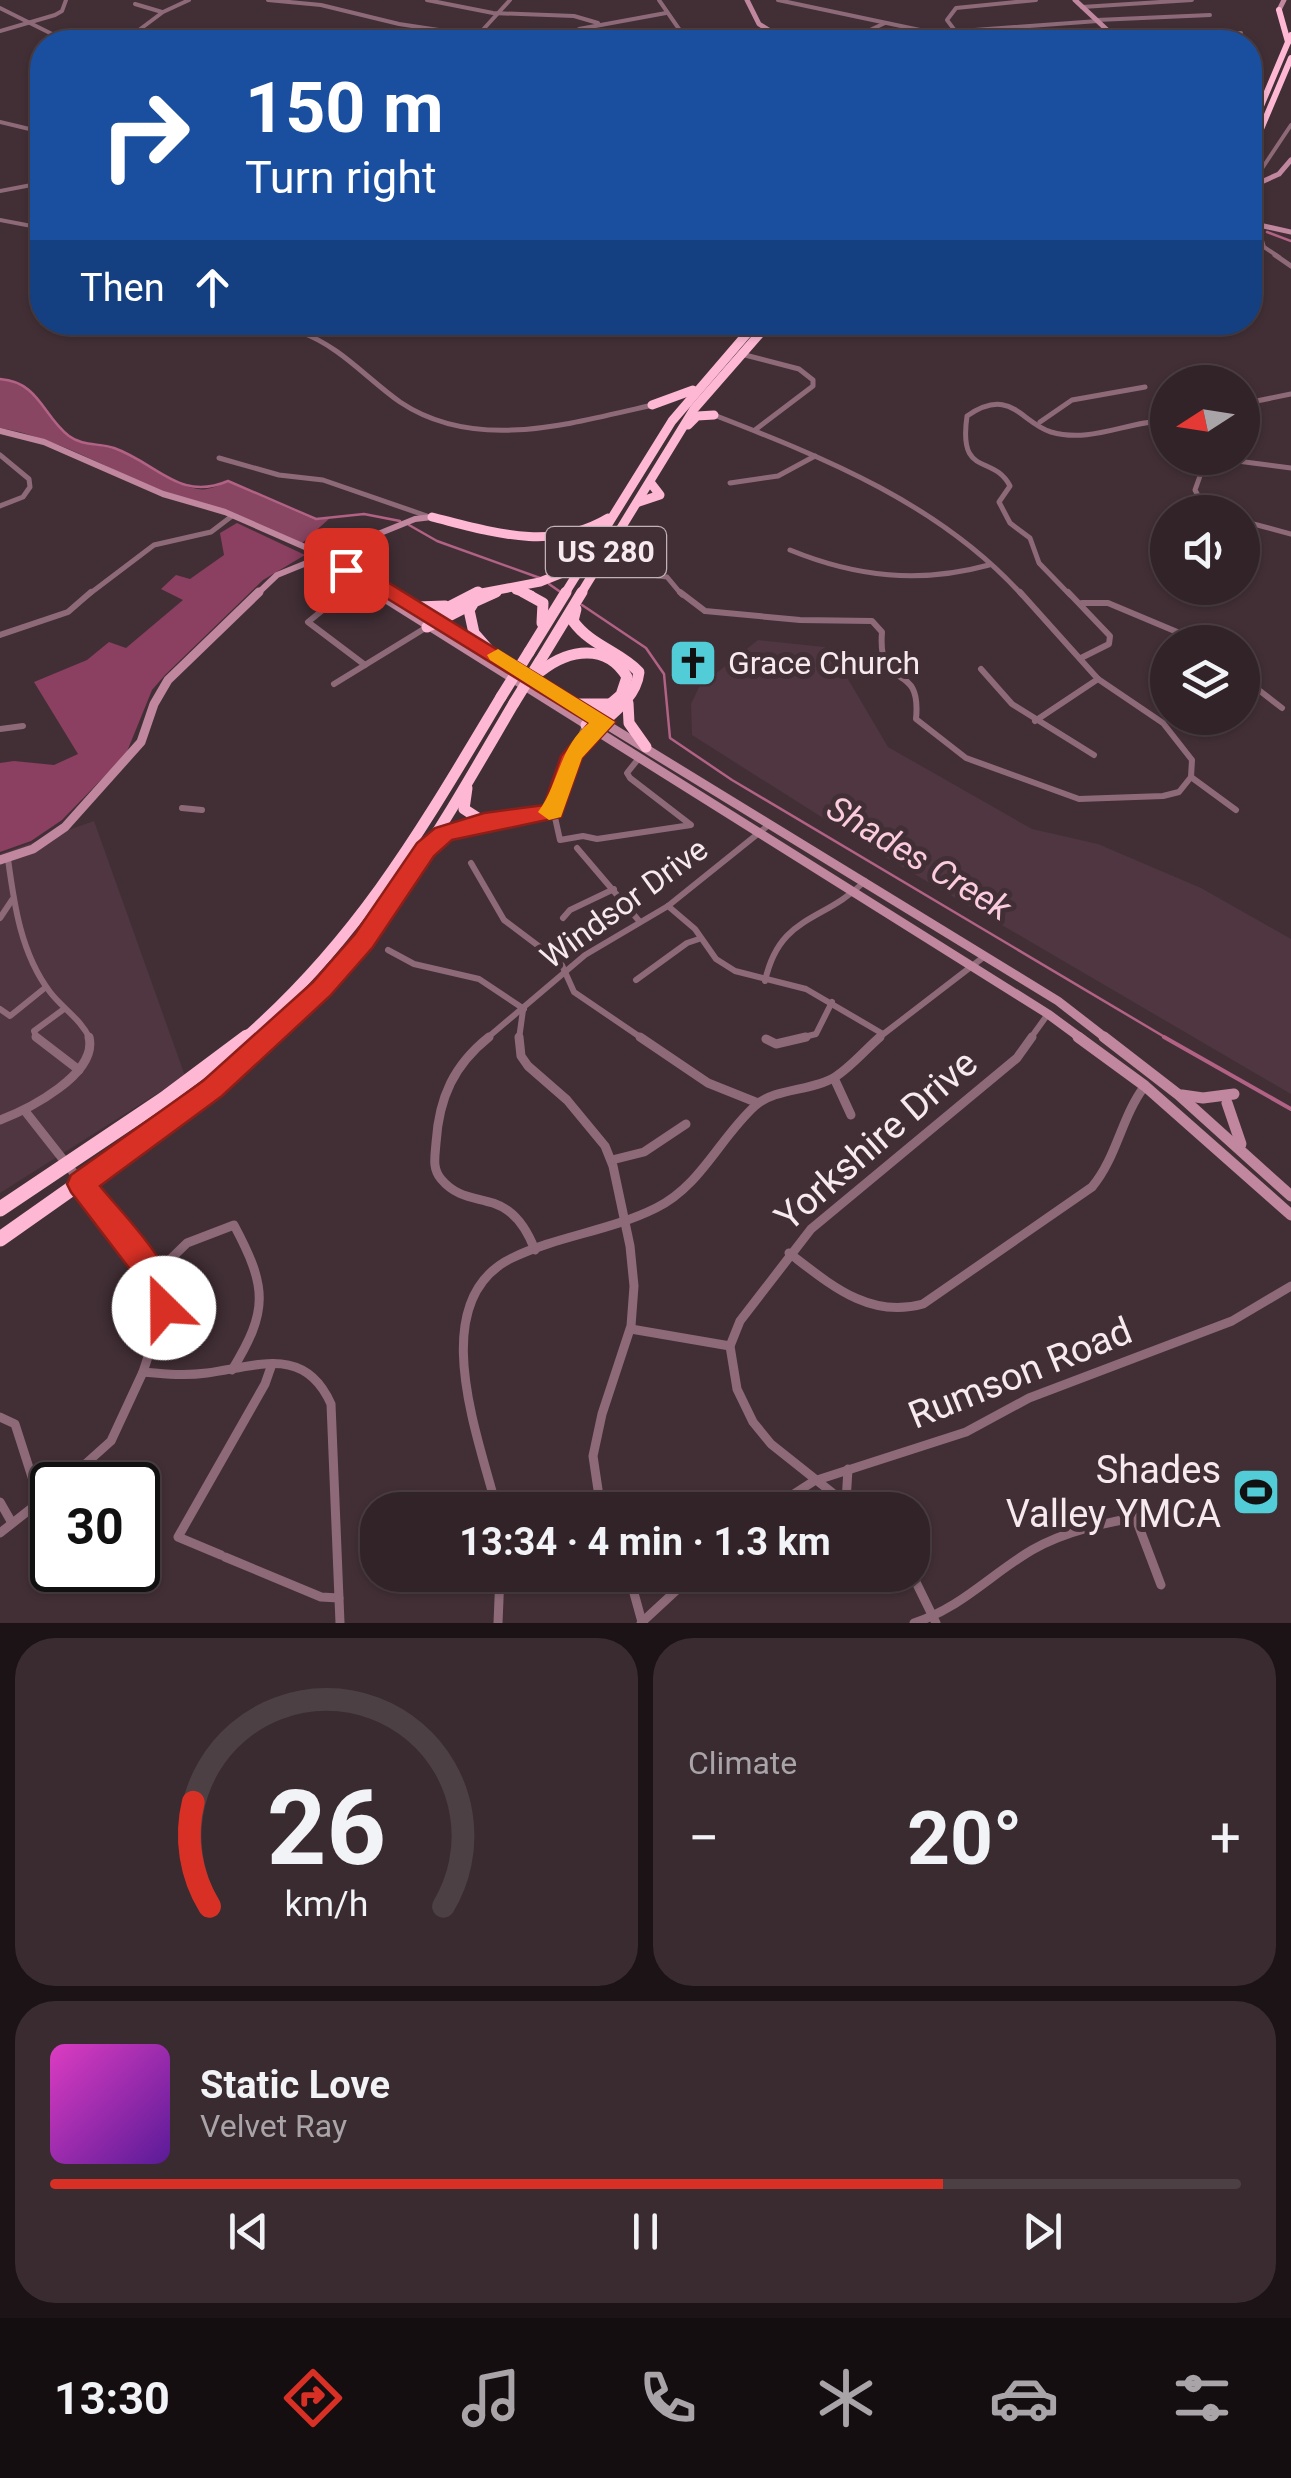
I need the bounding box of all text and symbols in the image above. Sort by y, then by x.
text: 150 m [245,67,444,149]
icon: right [80,70,210,200]
text: Turn right [245,151,437,204]
icon: ahead [185,260,240,315]
text: Then [80,266,165,310]
north arrow [1150,365,1260,475]
map controls [1150,365,1260,735]
button: sound [1150,495,1260,605]
road number: US 280 [546,527,666,577]
pin [304,528,389,613]
icon: arrive [319,543,374,598]
button: layers [1150,625,1260,735]
church icon: Grace Church [667,637,719,689]
place label: Grace Church [728,644,920,682]
water label: Shades Creek [819,788,1019,930]
street label: Windsor Drive [533,830,715,976]
street label: Yorkshire Drive [766,1041,986,1239]
position arrow [112,1256,216,1360]
street label: Rumson Road [902,1308,1138,1438]
place label: Shades Valley YMCA [1006,1448,1221,1536]
speed limit sign: 30 [30,1462,160,1592]
sports icon: Shades Valley YMCA [1230,1466,1282,1518]
text: 13:34 · 4 min · 1.3 km [459,1520,831,1564]
text: Climate [688,1744,797,1782]
text: 26 [267,1768,386,1889]
text: 20° [907,1794,1022,1882]
text: − [688,1806,719,1870]
text: + [1210,1806,1241,1870]
text: km/h [285,1883,368,1925]
text: Static Love [200,2063,390,2107]
text: Velvet Ray [200,2107,347,2145]
icon: previous [221,2204,276,2259]
icon: pause [618,2204,673,2259]
icon: next [1015,2204,1070,2259]
icon: directions [278,2363,348,2433]
icon: music [456,2363,526,2433]
icon: phone [633,2363,703,2433]
icon: climate [811,2363,881,2433]
icon: car [989,2363,1059,2433]
icon: filters [1167,2363,1237,2433]
text: 13:30 [54,2372,170,2425]

